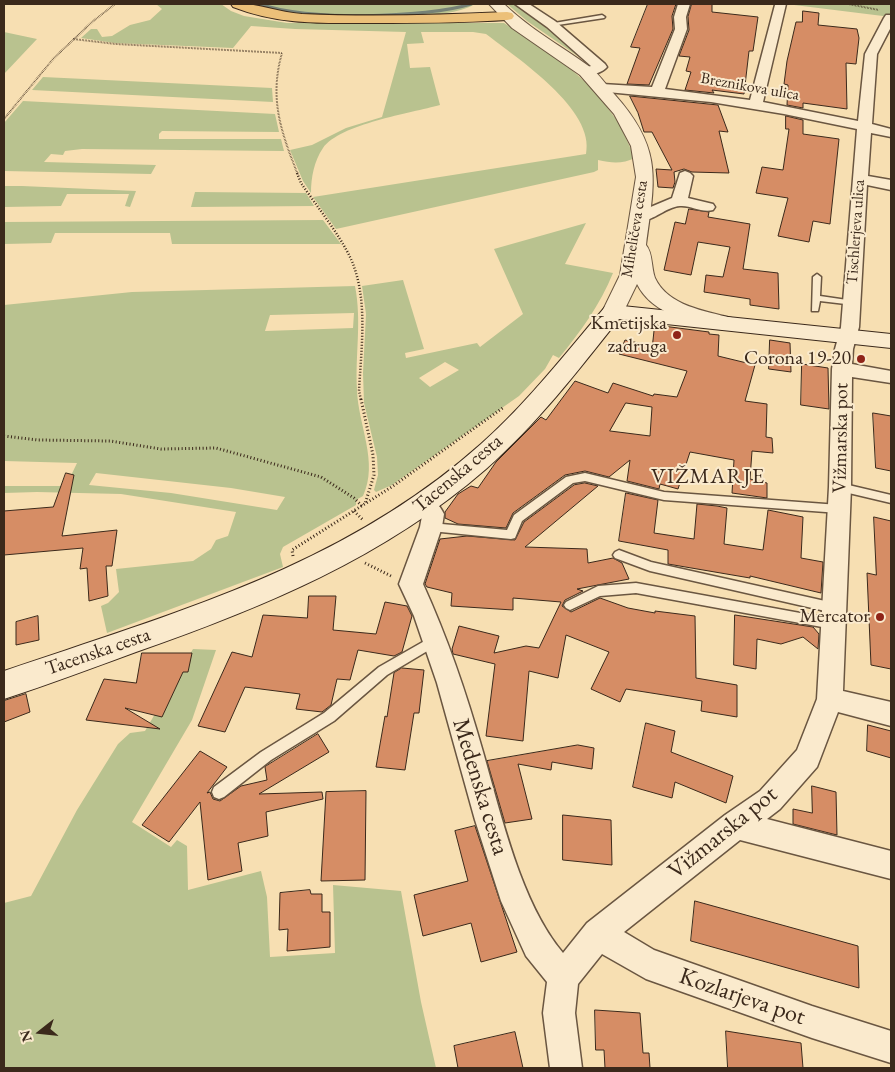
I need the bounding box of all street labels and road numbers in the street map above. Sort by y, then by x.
street label: Breznikova ulica [699,69,801,105]
street label: Miheličeva cesta [618,179,652,279]
street label: Tischlerjeva ulica [843,179,869,285]
street label: Vižmarska pot [828,383,854,493]
street label: Tacenska cesta [408,430,508,518]
street label: Tacenska cesta [42,623,154,681]
street label: Medenska cesta [446,715,514,859]
street label: Vižmarska pot [663,780,783,886]
street label: Kozlarjeva pot [675,962,809,1032]

